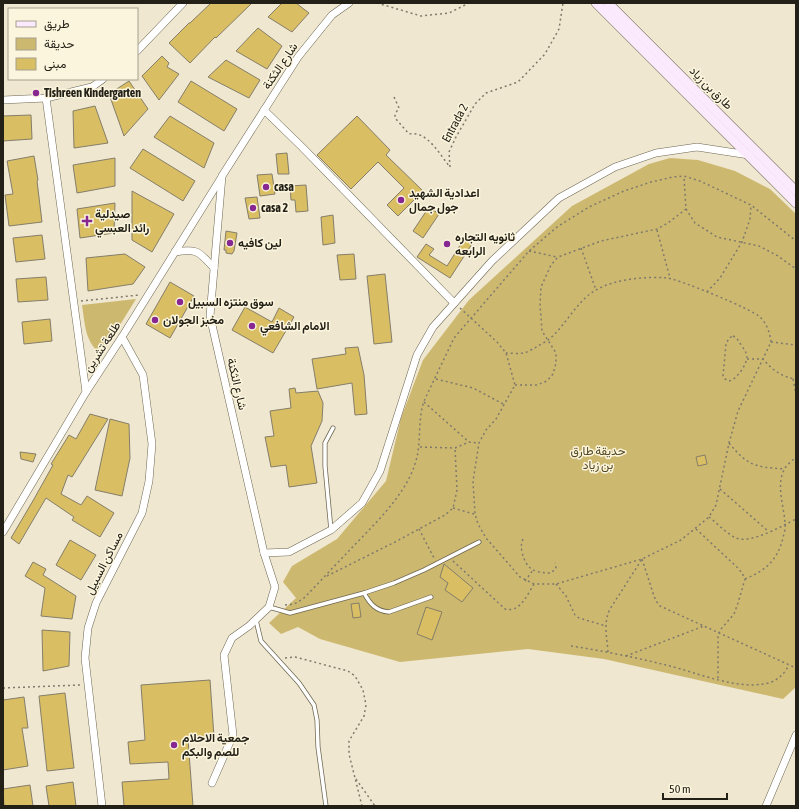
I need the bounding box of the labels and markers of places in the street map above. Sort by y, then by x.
place label: Tishreen Kindergarten [44,86,141,100]
marker: Tishreen Kindergarten [31,88,41,98]
place label: casa [274,180,294,194]
marker: casa [261,182,271,192]
place label: اعدادية الشهيد جول جمال [409,186,480,215]
marker: اعدادية الشهيد جول جمال [396,195,406,205]
place label: casa 2 [261,201,288,215]
marker: casa 2 [248,203,258,213]
place label: صيدلية رائد العبسي [95,207,149,238]
marker: صيدلية رائد العبسي [82,216,92,226]
place label: ثانويه التجاره الرابعه [455,230,515,259]
place label: لين كافيه [238,236,282,250]
marker: لين كافيه [225,238,235,248]
marker: ثانويه التجاره الرابعه [442,239,452,249]
place label: سوق منتزه السبيل [188,295,274,310]
marker: سوق منتزه السبيل [175,297,185,307]
place label: مخبز الجولان [163,313,225,328]
marker: مخبز الجولان [150,315,160,325]
place label: الامام الشافعي [260,319,330,336]
marker: الامام الشافعي [247,321,257,331]
place label: جمعية الاحلام للصم والبكم [182,731,249,760]
marker: جمعية الاحلام للصم والبكم [169,740,179,750]

